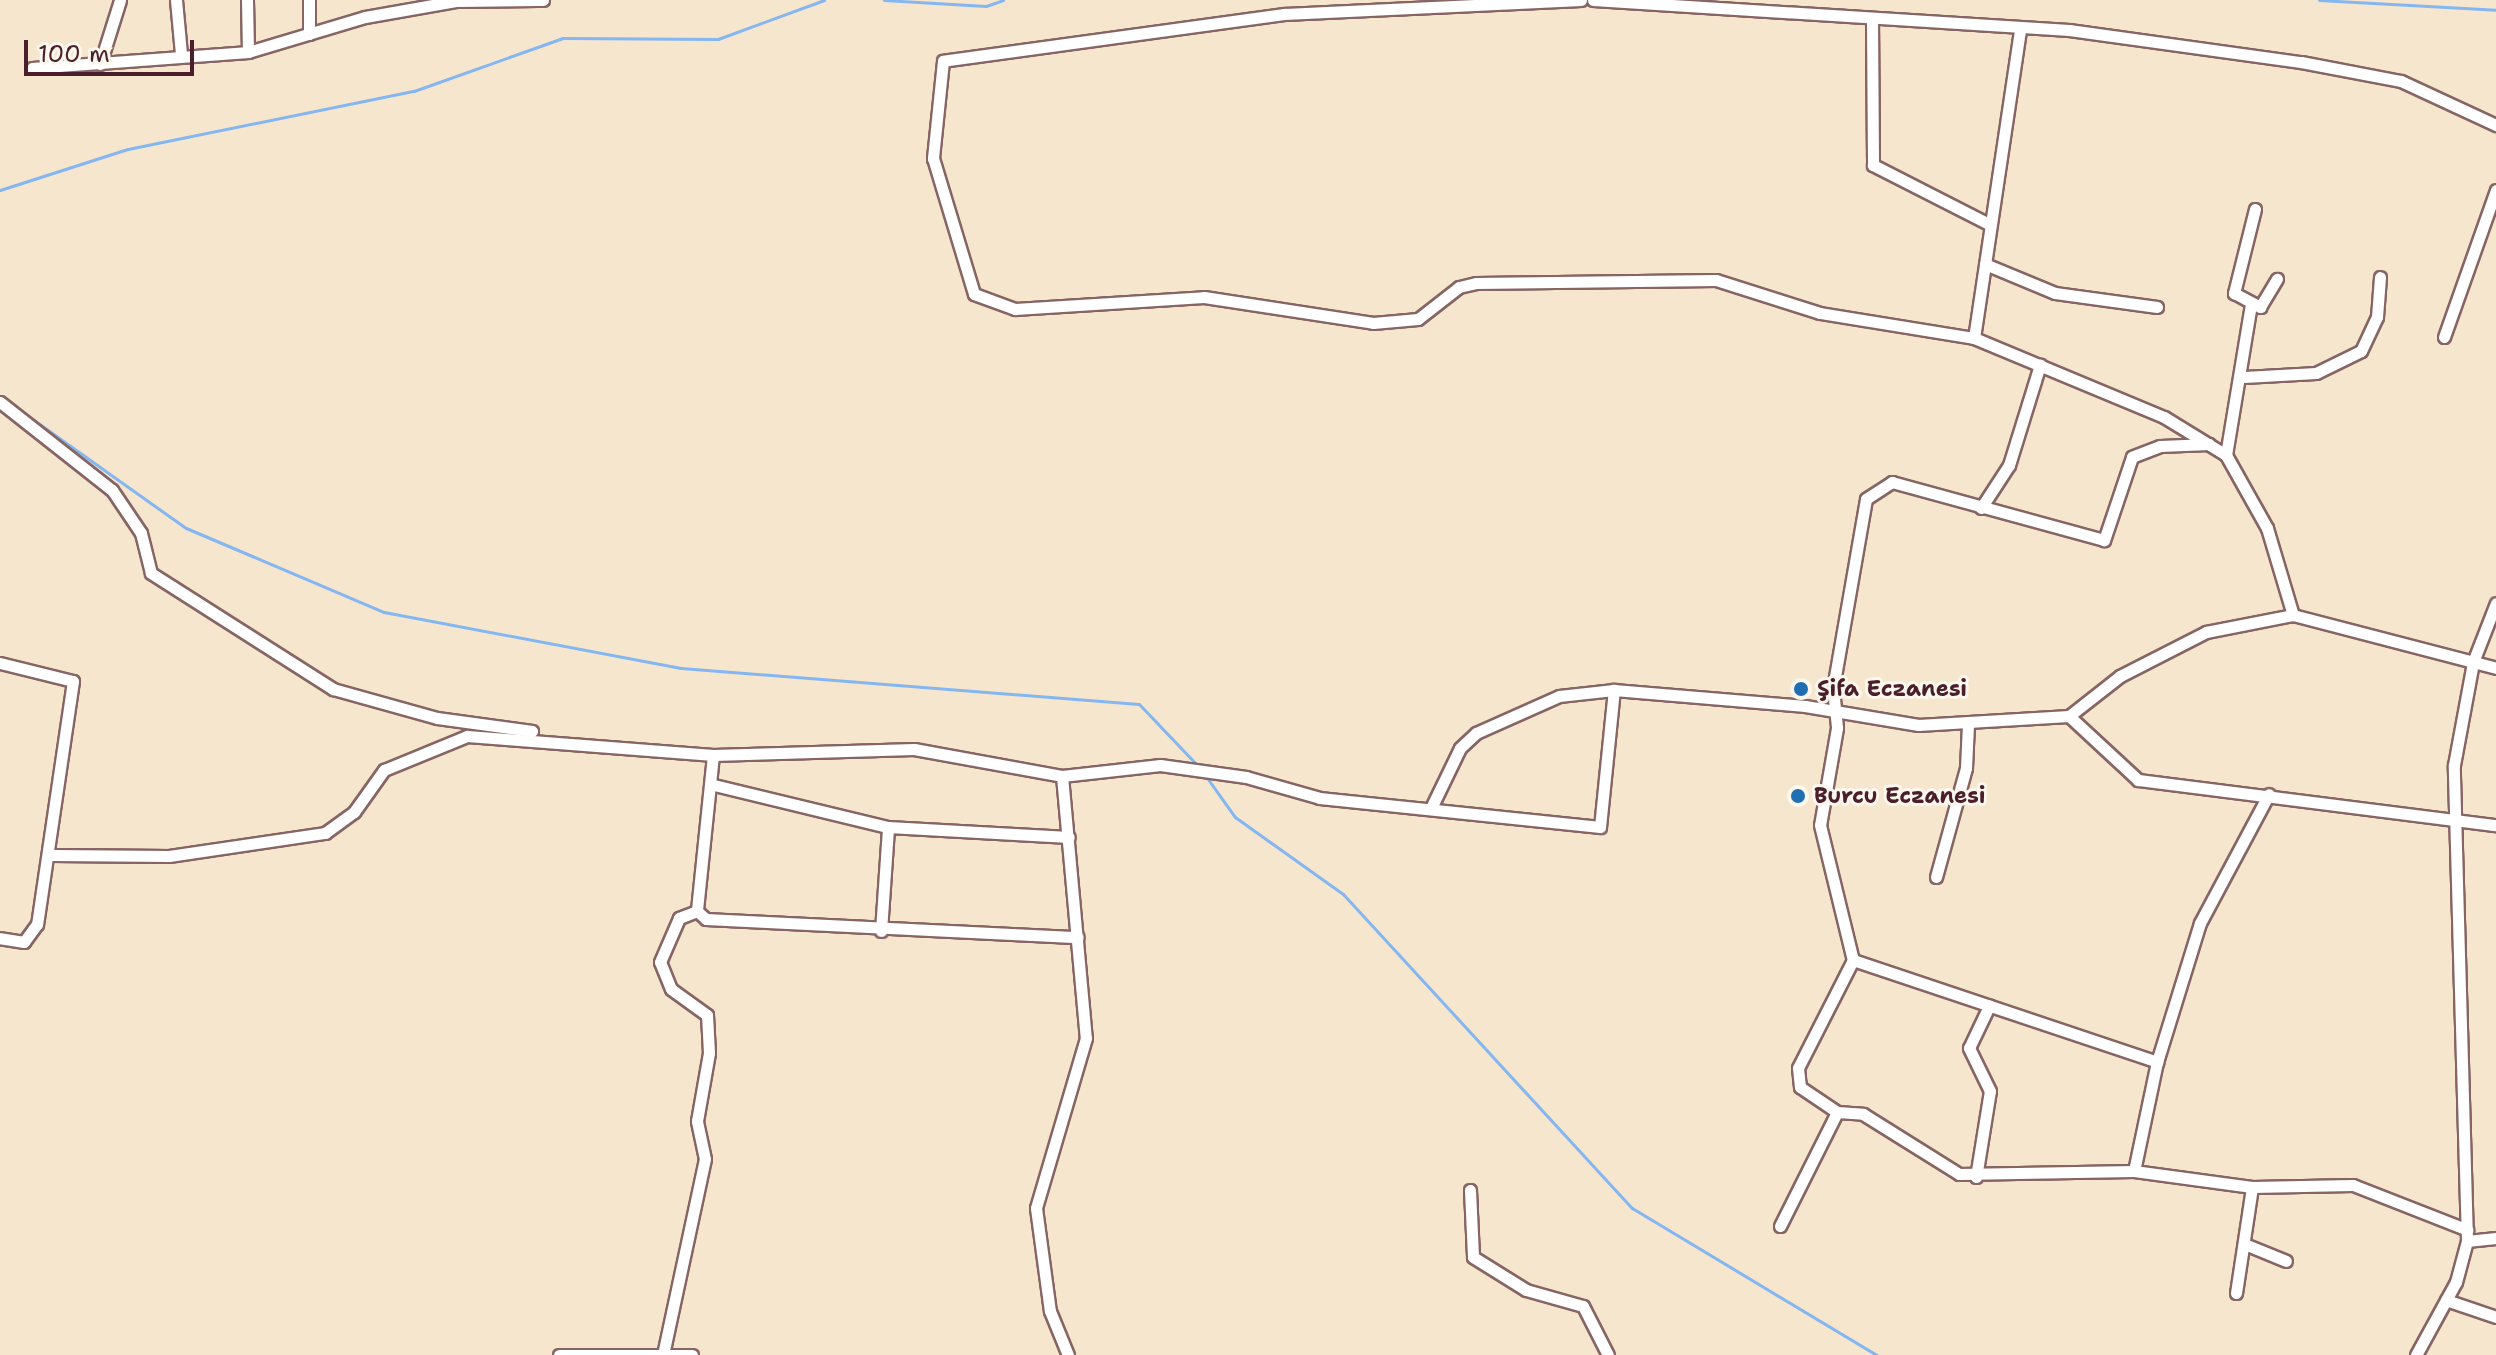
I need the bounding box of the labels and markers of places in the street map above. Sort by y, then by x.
place label: Şifa Eczanesi [1817,676,1967,702]
marker: Şifa Eczanesi [1792,680,1810,698]
place label: Burcu Eczanesi [1814,783,1986,809]
marker: Burcu Eczanesi [1789,787,1807,805]

